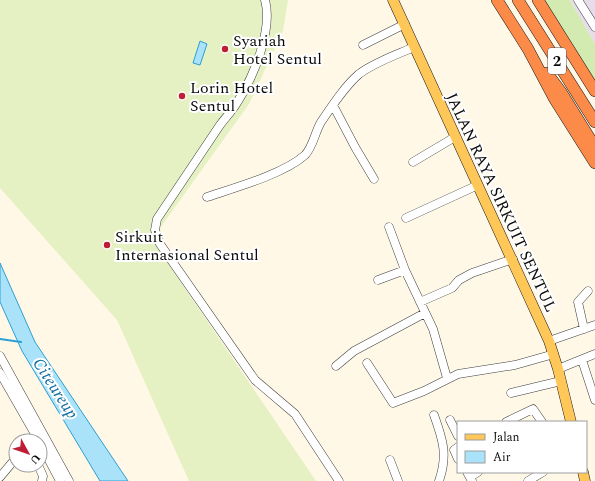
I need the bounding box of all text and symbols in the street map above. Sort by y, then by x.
place label: Syariah Hotel Sentul [233,29,322,71]
marker: Syariah Hotel Sentul [220,44,230,54]
road number: 2 [548,48,566,74]
place label: Lorin Hotel Sentul [190,76,273,118]
street label: JALAN RAYA SIRKUIT SENTUL [440,89,563,316]
marker: Lorin Hotel Sentul [177,91,187,101]
place label: Sirkuit Internasional Sentul [115,225,259,267]
marker: Sirkuit Internasional Sentul [102,240,112,250]
water label: Citeureup [26,353,85,424]
legend [457,421,587,473]
text: Jalan [493,428,520,447]
north arrow [8,433,48,473]
text: Air [493,448,511,467]
text: U [26,450,45,468]

